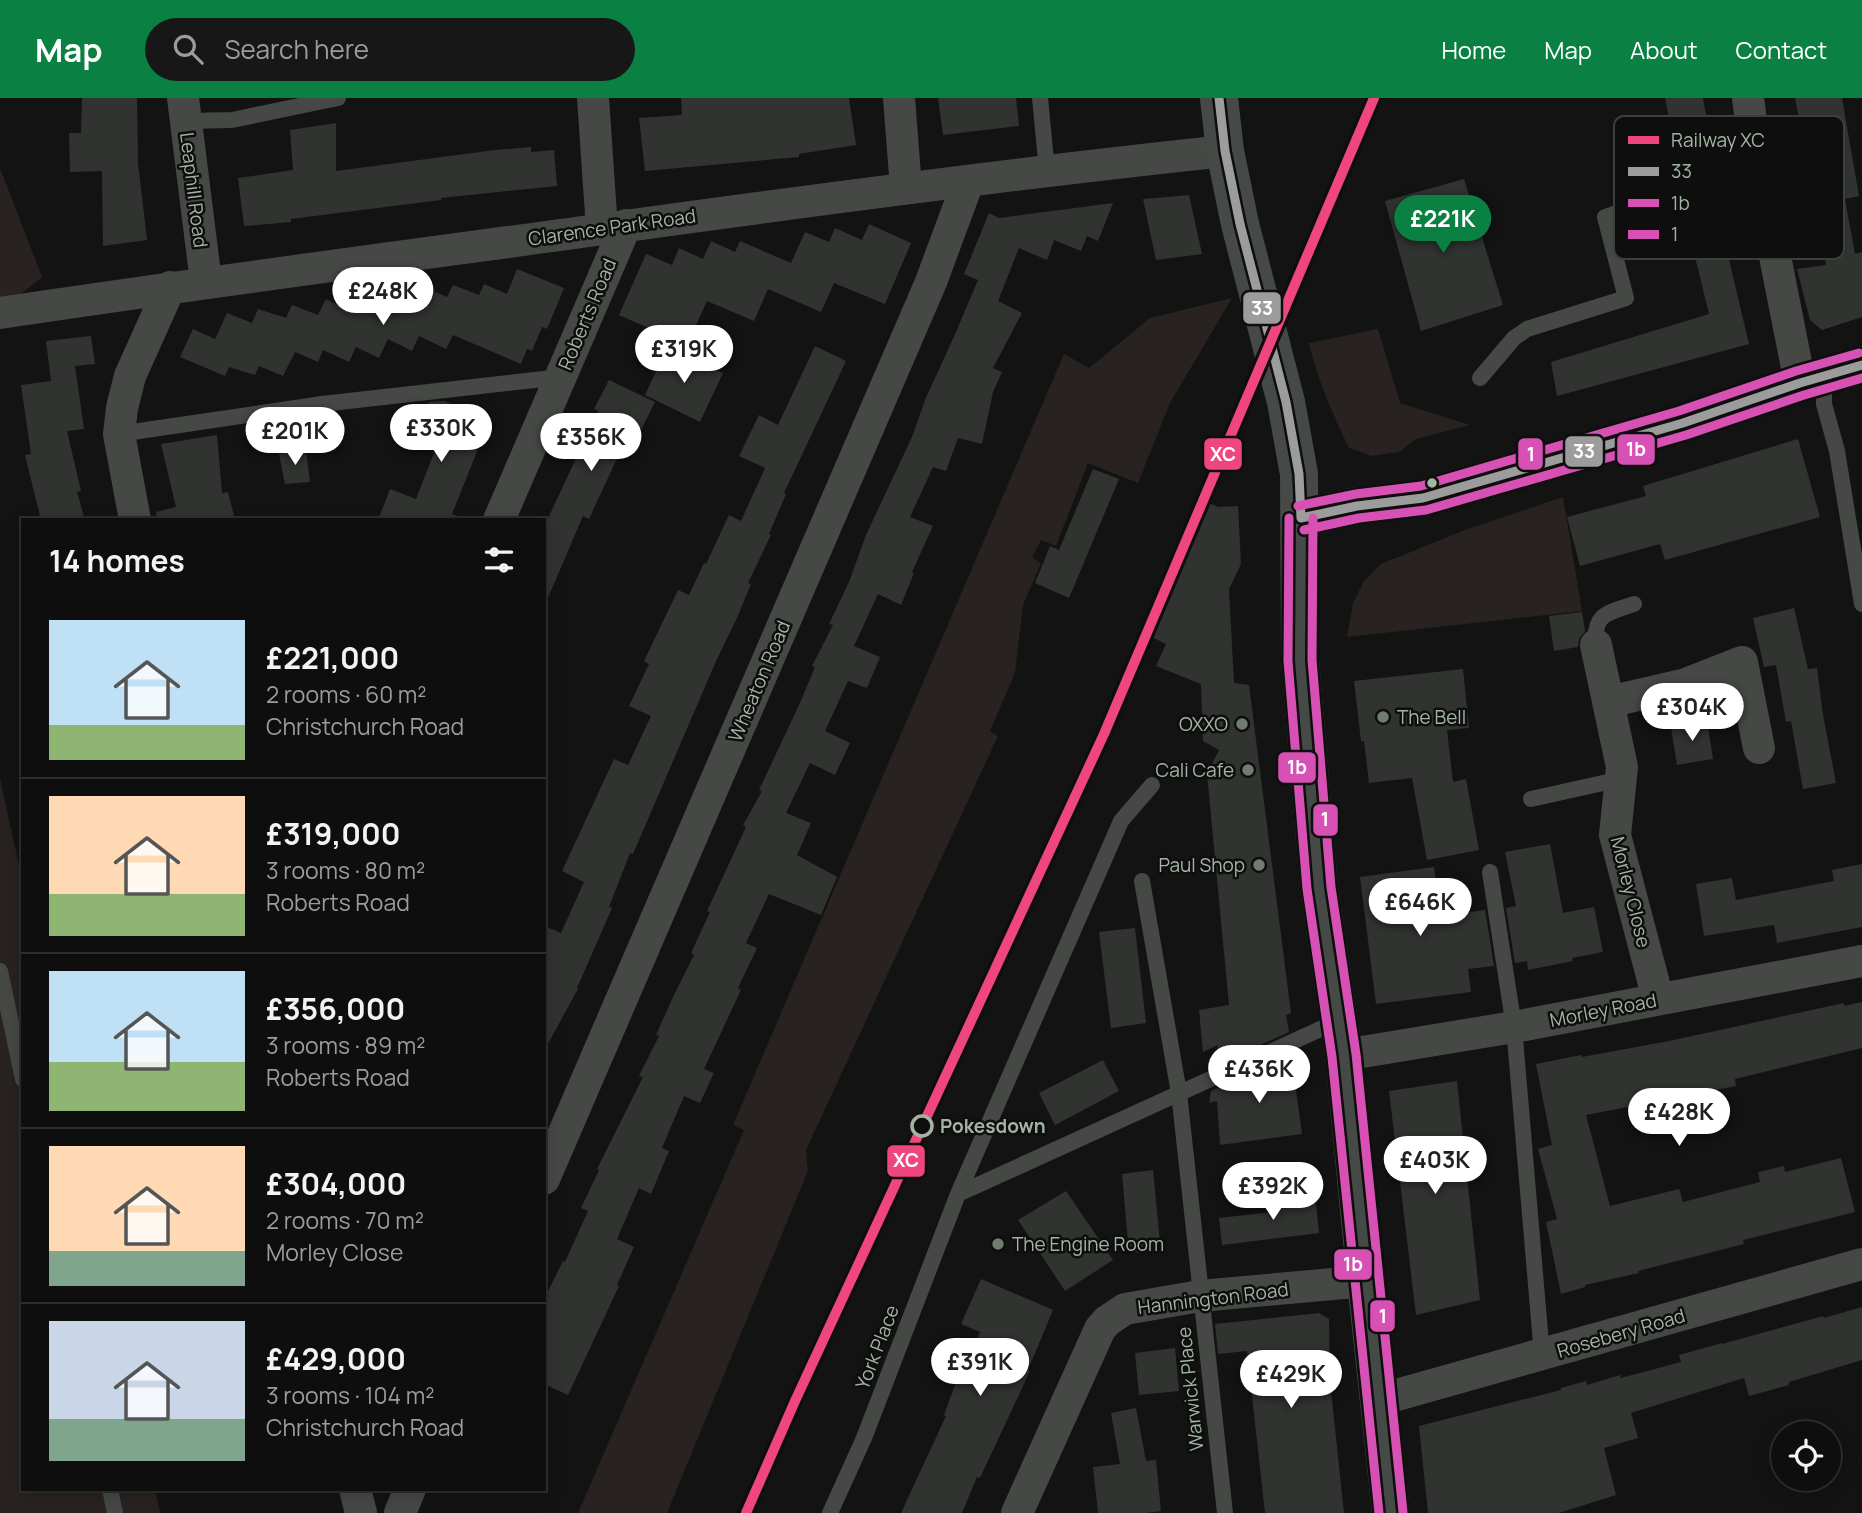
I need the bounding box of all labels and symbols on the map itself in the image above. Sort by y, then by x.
legend [1614,116,1844,259]
text: Railway XC [1671,127,1765,153]
street label: Leaphill Road [174,131,214,249]
text: 33 [1671,158,1692,184]
text: 1b [1671,190,1690,216]
pin: £221K [1394,195,1492,255]
street label: Clarence Park Road [526,202,698,252]
text: 1 [1671,221,1678,247]
street label: Roberts Road [552,254,622,374]
pin: £248K [334,268,432,327]
line badge: 33 [1242,291,1282,325]
text: 33 [1251,295,1273,321]
pin: £319K [635,326,733,385]
pin: £330K [392,404,490,464]
pin: £201K [246,408,344,467]
pin: £356K [542,414,640,473]
line badge: 1b [1616,433,1656,466]
line badge: 33 [1564,435,1604,468]
text: 1b [1626,436,1646,462]
line badge: XC [1203,437,1243,471]
line badge: 1 [1517,437,1544,471]
text: 33 [1573,438,1595,464]
text: XC [1210,441,1236,467]
text: 1 [1527,441,1535,467]
unlabelled marker [1425,476,1439,490]
street label: Wheaton Road [722,616,796,746]
pin: £304K [1643,684,1741,743]
place label: The Bell [1397,704,1466,730]
marker: The Bell [1375,709,1391,725]
place label: OXXO [1179,711,1228,737]
marker: OXXO [1234,716,1250,732]
line badge: 1b [1277,751,1317,784]
text: 1b [1287,754,1307,780]
place label: Cali Cafe [1156,757,1234,783]
marker: Cali Cafe [1240,762,1256,778]
line badge: 1 [1312,803,1339,837]
text: 1 [1321,806,1329,832]
street label: Morley Close [1605,834,1657,950]
place label: Paul Shop [1158,852,1245,878]
marker: Paul Shop [1251,857,1267,873]
pin: £646K [1371,878,1469,938]
street label: Morley Road [1547,987,1659,1033]
pin: £436K [1210,1046,1308,1105]
pin: £428K [1630,1088,1728,1148]
place label: Pokesdown [940,1113,1046,1139]
marker: Pokesdown [911,1115,933,1137]
pin: £403K [1386,1136,1484,1196]
line badge: XC [886,1144,926,1178]
text: XC [893,1147,919,1173]
pin: £392K [1224,1162,1322,1222]
place label: The Engine Room [1012,1231,1164,1257]
marker: The Engine Room [990,1236,1006,1252]
line badge: 1b [1333,1248,1373,1281]
text: 1b [1343,1251,1363,1277]
street label: Hannington Road [1136,1276,1290,1320]
line badge: 1 [1369,1299,1396,1333]
street label: York Place [849,1301,905,1393]
street label: Rosebery Road [1554,1302,1688,1364]
text: 1 [1379,1303,1387,1329]
street label: Warwick Place [1171,1326,1209,1452]
pin: £391K [931,1338,1029,1398]
pin: £429K [1242,1350,1340,1410]

